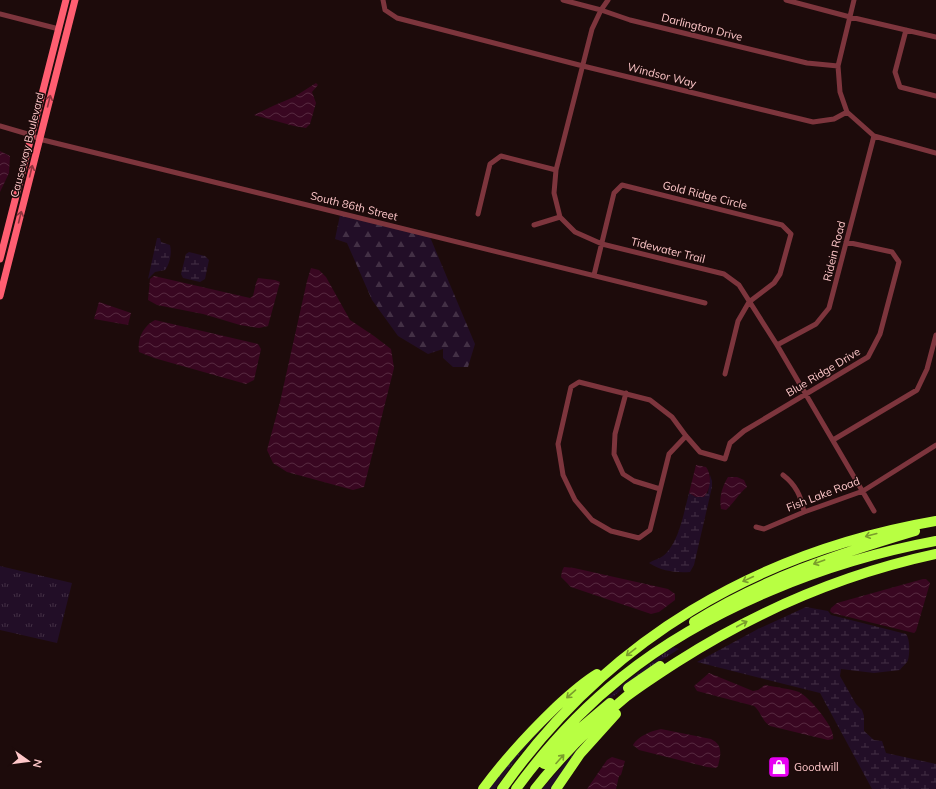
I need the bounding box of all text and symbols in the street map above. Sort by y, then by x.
street label: Darlington Drive [660,10,744,44]
street label: Windsor Way [626,60,698,90]
street label: Causeway Boulevard [7,91,47,199]
one-way arrow [46,95,53,108]
one-way arrow [28,165,36,178]
street label: Gold Ridge Circle [661,178,749,212]
street label: South 86th Street [309,188,399,224]
one-way arrow [16,211,24,224]
street label: Ridein Road [820,219,848,283]
street label: Tidewater Trail [629,234,707,266]
street label: Blue Ridge Drive [783,344,863,400]
street label: Fish Lake Road [784,474,862,514]
one-way arrow [864,532,877,540]
one-way arrow [813,558,825,566]
one-way arrow [743,576,755,583]
one-way arrow [736,619,748,627]
one-way arrow [626,648,637,656]
one-way arrow [565,690,576,699]
north arrow [8,741,48,781]
one-way arrow [556,754,565,764]
shop icon: Goodwill [766,754,792,780]
text: N [30,758,46,769]
place label: Goodwill [794,760,839,774]

